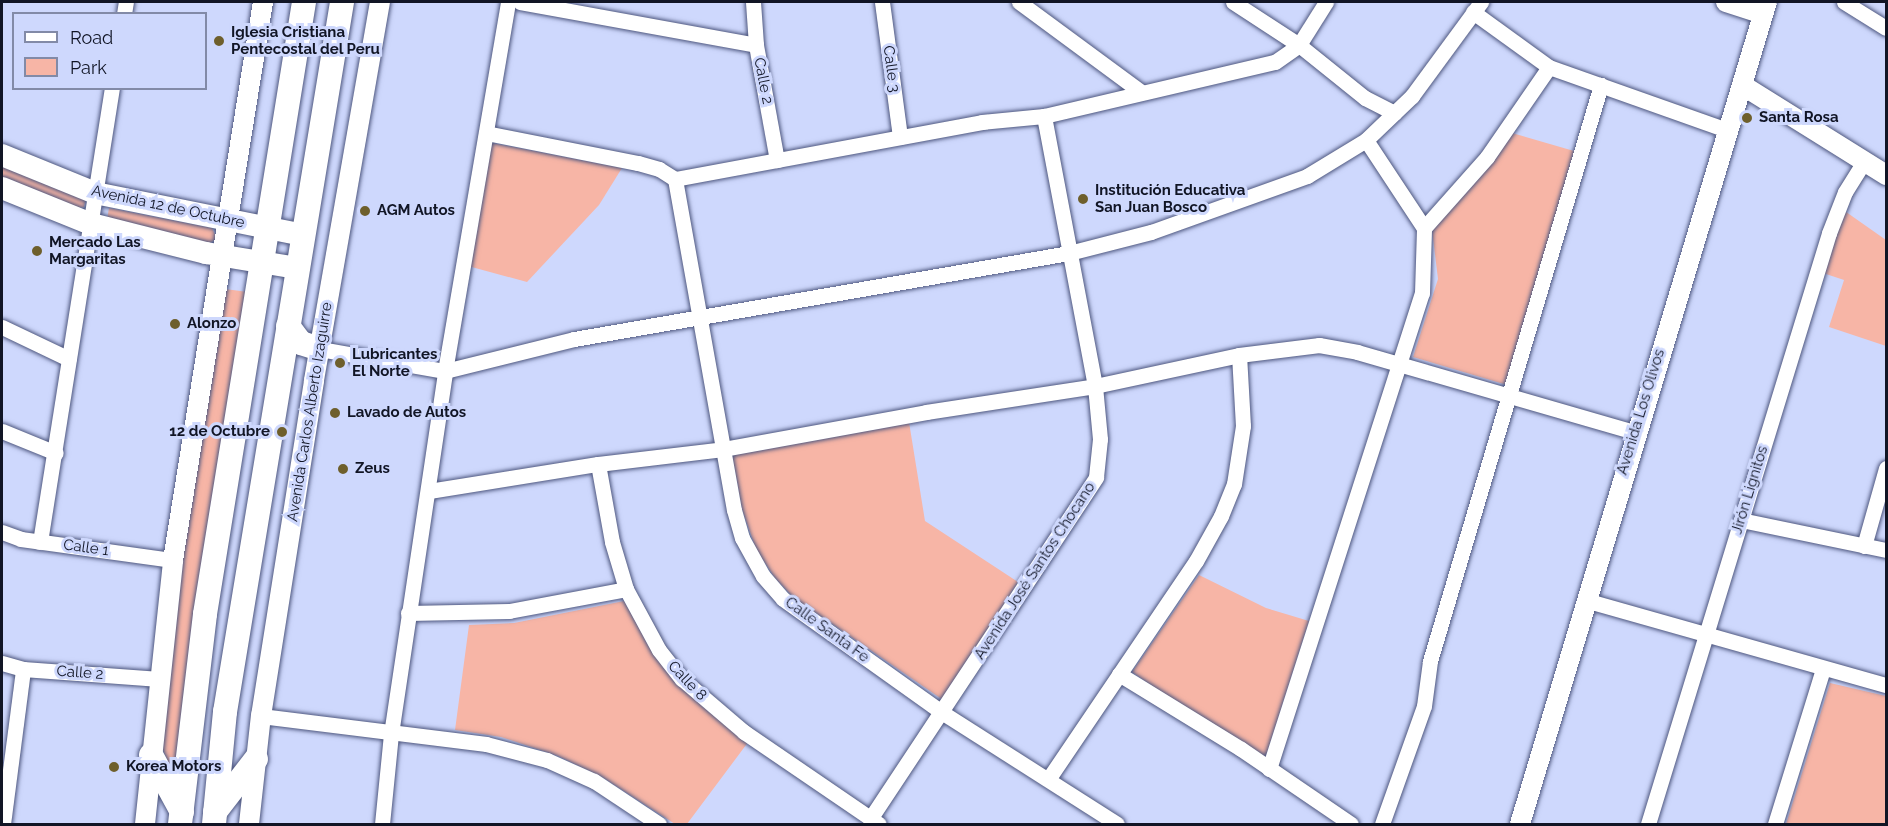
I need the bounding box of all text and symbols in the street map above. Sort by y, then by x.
legend [12,12,207,90]
place label: Iglesia Cristiana Pentecostal del Peru [231,23,381,58]
text: Road [70,27,113,48]
marker: Iglesia Cristiana Pentecostal del Peru [212,34,226,48]
street label: Calle 3 [879,44,903,94]
street label: Calle 2 [750,56,776,106]
text: Park [70,57,107,78]
place label: Santa Rosa [1759,109,1839,127]
marker: Santa Rosa [1740,111,1754,125]
place label: Institución Educativa San Juan Bosco [1095,181,1245,216]
street label: Avenida 12 de Octubre [90,182,246,232]
marker: Institución Educativa San Juan Bosco [1076,192,1090,206]
place label: AGM Autos [377,202,455,220]
marker: AGM Autos [358,204,372,218]
place label: Mercado Las Margaritas [49,233,141,268]
marker: Mercado Las Margaritas [30,244,44,258]
street label: Avenida Carlos Alberto Izaguirre [284,301,336,523]
place label: Alonzo [187,315,236,333]
marker: Alonzo [168,317,182,331]
place label: Lubricantes El Norte [352,345,437,380]
street label: Avenida Los Olivos [1613,347,1669,477]
marker: Lubricantes El Norte [333,356,347,370]
place label: Lavado de Autos [347,404,467,422]
marker: Lavado de Autos [328,406,342,420]
place label: 12 de Octubre [169,423,270,441]
marker: 12 de Octubre [275,425,289,439]
street label: Jirón Lignitos [1728,444,1772,536]
place label: Zeus [355,460,390,478]
marker: Zeus [336,462,350,476]
street label: Avenida José Santos Chocano [971,479,1099,663]
street label: Calle 1 [62,536,110,560]
street label: Calle Santa Fe [782,594,872,666]
street label: Calle 8 [664,657,710,705]
street label: Calle 2 [56,662,104,684]
place label: Korea Motors [126,758,221,776]
marker: Korea Motors [107,760,121,774]

